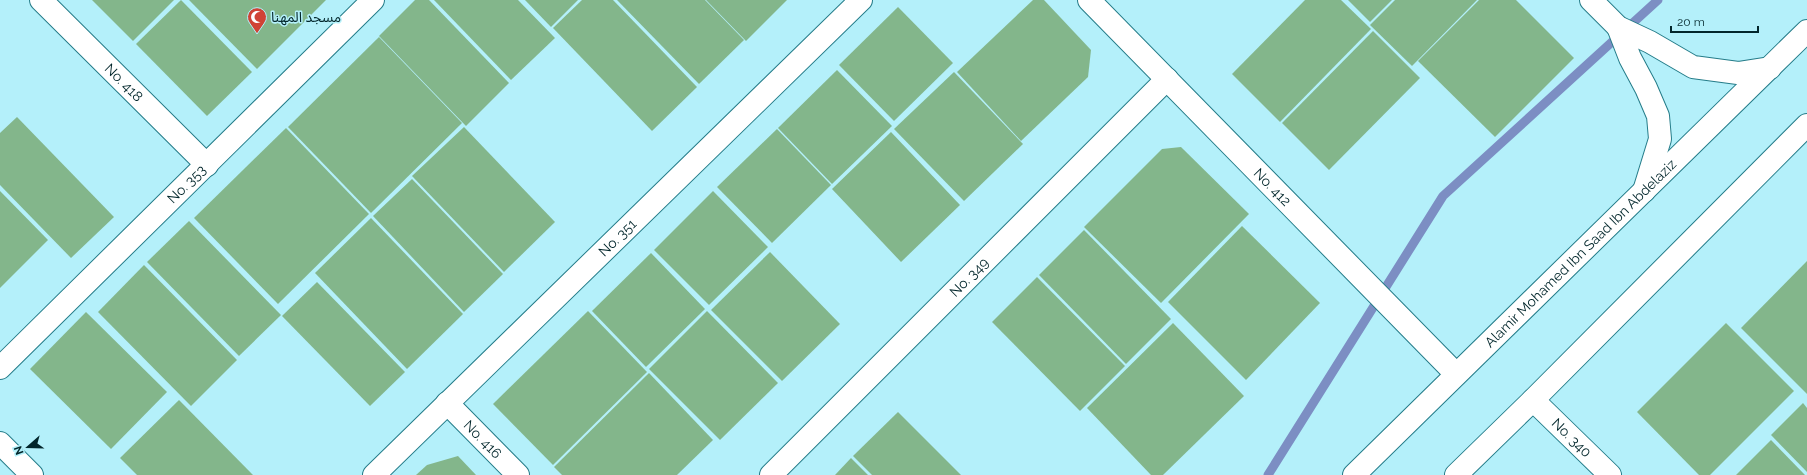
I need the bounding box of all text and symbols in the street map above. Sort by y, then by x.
mosque icon: مسجد المهنا [246,6,268,34]
scale bar [1671,8,1758,34]
place label: مسجد المهنا [271,9,341,26]
text: 20 m [1677,15,1705,29]
street label: No. 418 [102,60,146,105]
street label: Alamir Mohamed Ibn Saad Ibn Abdelaziz [1481,156,1679,350]
street label: No. 353 [164,162,209,206]
street label: No. 412 [1251,165,1294,209]
street label: No. 351 [595,216,639,259]
street label: No. 349 [946,254,992,300]
street label: No. 340 [1549,415,1595,460]
street label: No. 416 [461,417,505,462]
north arrow [8,427,48,467]
text: N [12,444,27,456]

